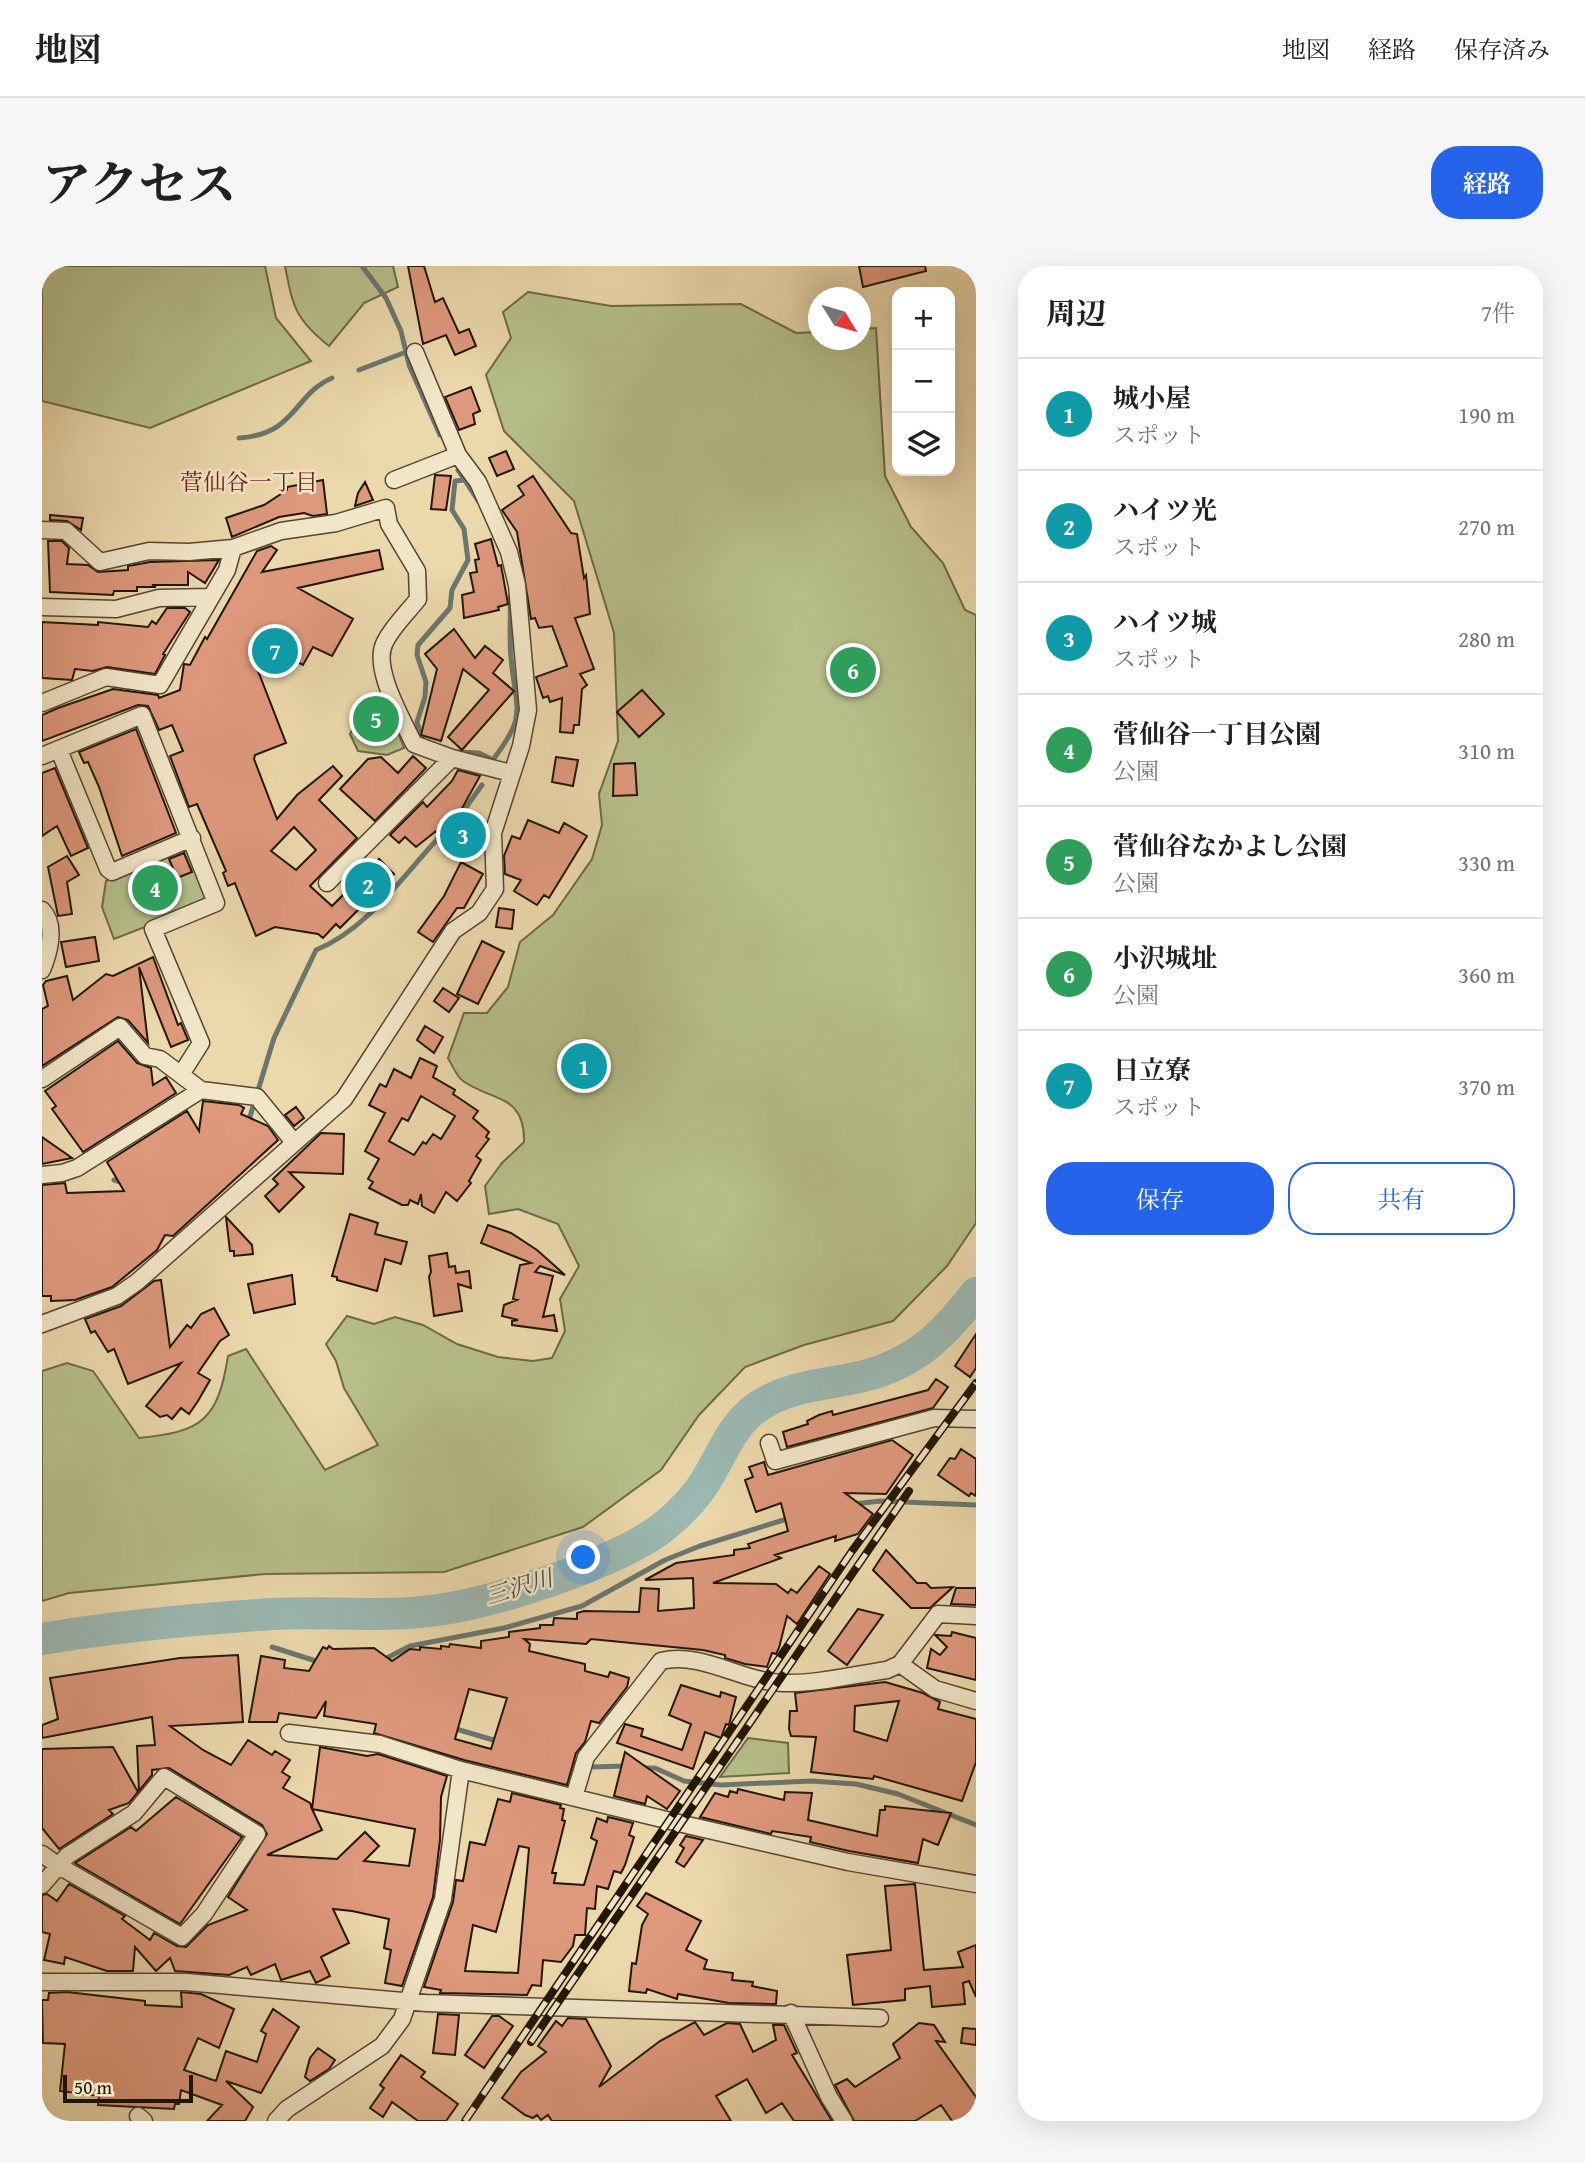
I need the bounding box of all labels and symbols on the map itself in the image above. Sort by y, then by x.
north arrow [808,287,871,350]
district label: 菅仙谷一丁目 [180,465,318,498]
pin: 7 [252,625,298,677]
pin: 6 [830,644,876,696]
pin: 5 [353,693,399,745]
pin: 3 [440,809,486,861]
pin: 2 [345,859,391,911]
pin: 4 [132,862,178,914]
pin: 1 [561,1040,607,1092]
your location [566,1540,600,1574]
water label: 三沢川 [481,1560,560,1612]
scale bar [63,2072,192,2104]

